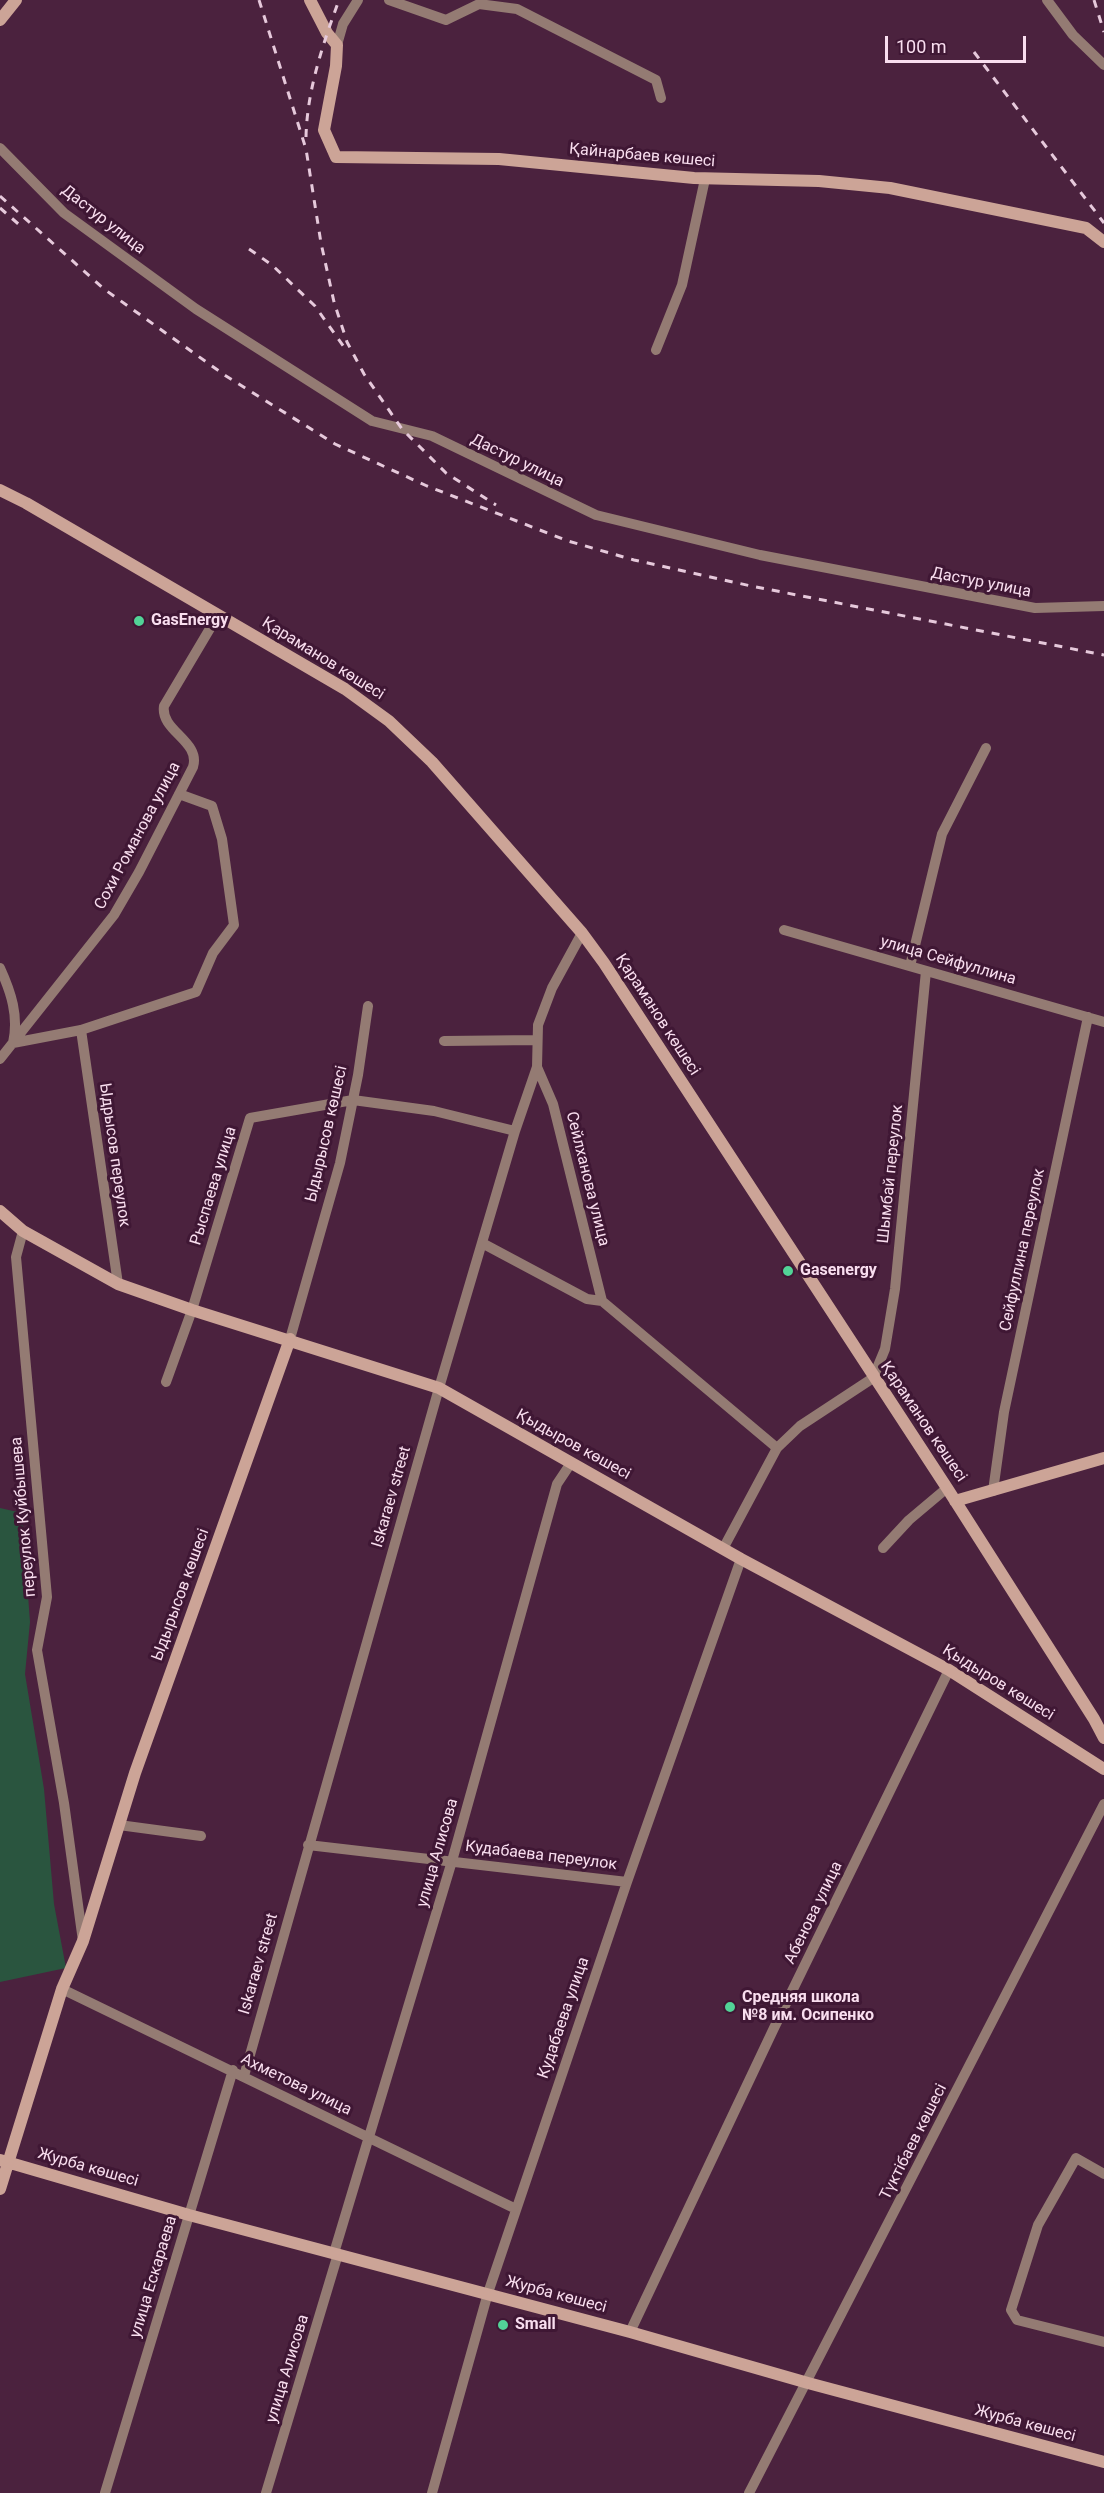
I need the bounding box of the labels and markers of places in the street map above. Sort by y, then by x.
place label: GasEnergy [151,611,228,631]
marker: GasEnergy [132,614,146,628]
place label: Gasenergy [800,1261,877,1281]
marker: Gasenergy [781,1264,795,1278]
place label: Средняя школа №8 им. Осипенко [742,1988,874,2026]
marker: Средняя школа №8 им. Осипенко [723,2000,737,2014]
place label: Small [515,2315,556,2335]
marker: Small [496,2318,510,2332]

